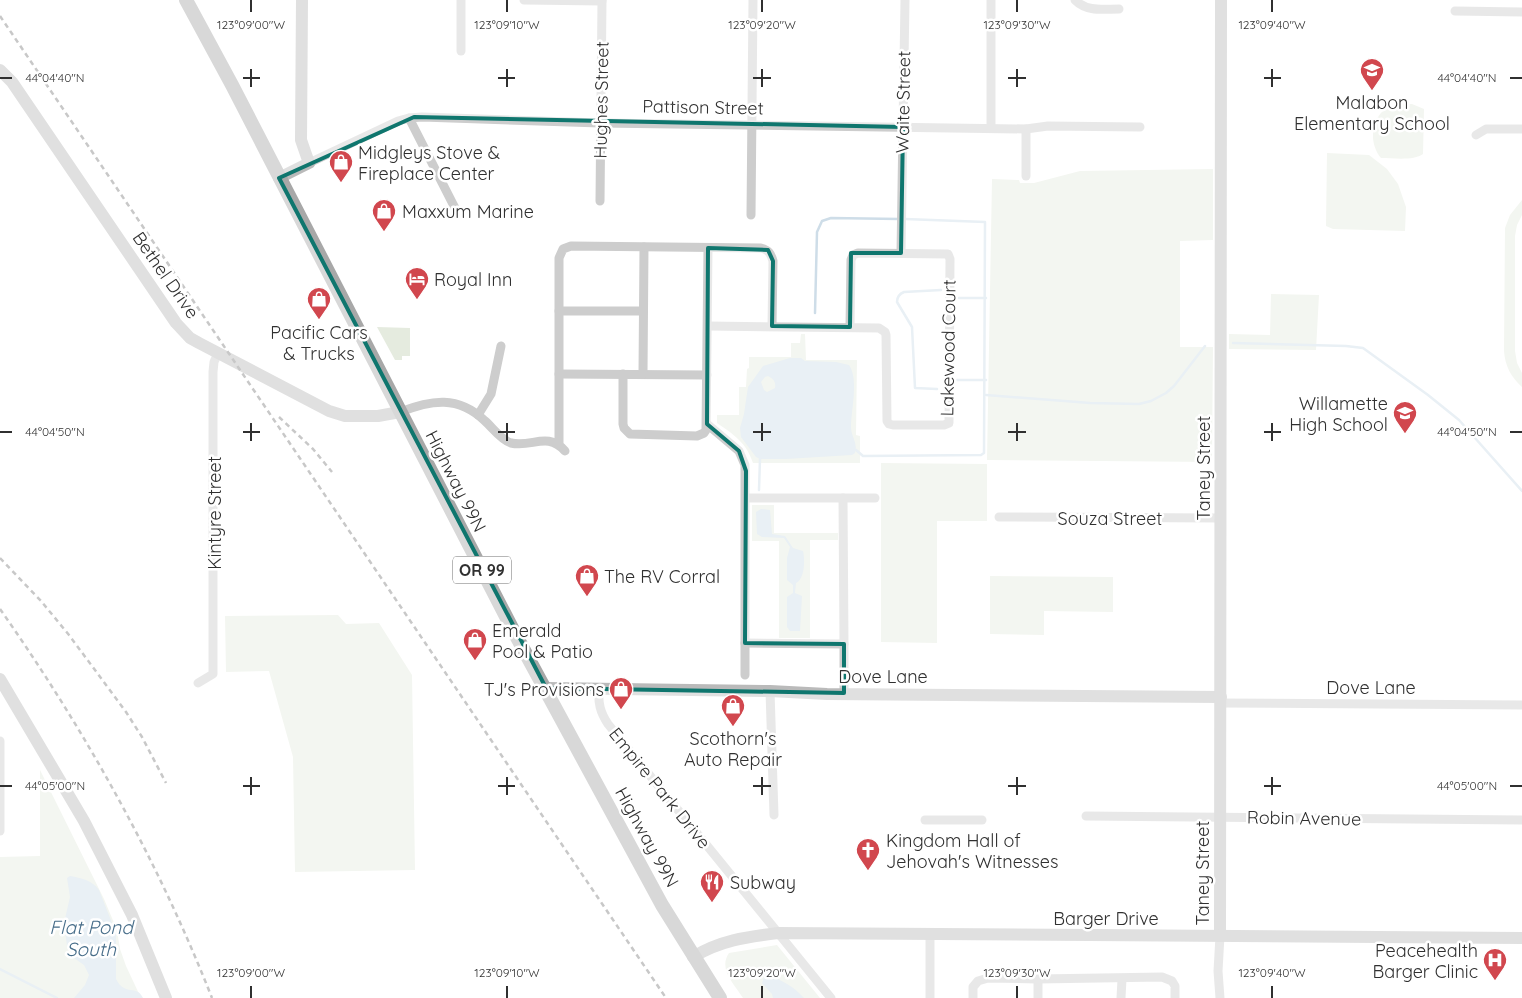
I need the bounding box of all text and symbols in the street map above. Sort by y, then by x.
text: 123°09'00"W [217,17,285,32]
text: 123°09'10"W [474,17,540,32]
text: 123°09'20"W [728,17,796,32]
text: 123°09'30"W [983,17,1051,32]
text: 123°09'40"W [1238,17,1306,32]
street label: Hughes Street [588,41,614,159]
street label: Waite Street [891,51,915,153]
school or university icon: Malabon Elementary School [1359,57,1385,91]
text: 44°04'40"N [25,70,85,85]
text: 44°04'40"N [1437,70,1497,85]
place label: Malabon Elementary School [1294,91,1450,135]
street label: Pattison Street [642,94,764,120]
place label: Midgleys Stove & Fireplace Center [358,141,500,185]
shop icon: Midgleys Stove & Fireplace Center [328,149,354,183]
shop icon: Maxxum Marine [371,198,397,232]
place label: Maxxum Marine [402,200,534,223]
street label: Bethel Drive [128,227,204,323]
hotel icon: Royal Inn [404,266,430,300]
place label: Royal Inn [434,268,512,291]
street label: Lakewood Court [935,279,961,417]
shop icon: Pacific Cars & Trucks [306,286,332,320]
place label: Pacific Cars & Trucks [270,321,368,365]
place label: Willamette High School [1289,392,1388,436]
school or university icon: Willamette High School [1392,400,1418,434]
street label: Taney Street [1192,416,1215,520]
text: 44°04'50"N [25,424,85,439]
text: 44°04'50"N [1437,424,1497,439]
street label: Highway 99N [421,426,491,536]
street label: Kintyre Street [203,456,226,570]
street label: Souza Street [1058,507,1162,530]
road number: OR 99 [453,556,511,584]
shop icon: The RV Corral [574,563,600,597]
place label: The RV Corral [604,565,720,588]
place label: Emerald Pool & Patio [492,619,593,663]
shop icon: Emerald Pool & Patio [462,627,488,661]
street label: Dove Lane [838,665,928,688]
shop icon: TJ's Provisions [608,676,634,710]
street label: Dove Lane [1326,676,1416,699]
place label: TJ's Provisions [484,678,604,701]
shop icon: Scothorn's Auto Repair [720,693,746,727]
street label: Empire Park Drive [604,723,716,853]
place label: Scothorn's Auto Repair [684,727,782,771]
text: 44°05'00"N [25,778,85,793]
text: 44°05'00"N [1437,778,1497,793]
street label: Highway 99N [610,783,684,891]
street label: Robin Avenue [1247,806,1361,830]
street label: Taney Street [1191,821,1214,925]
place label: Kingdom Hall of Jehovah's Witnesses [886,829,1058,873]
church icon: Kingdom Hall of Jehovah's Witnesses [855,837,881,871]
restaurant icon: Subway [699,869,725,903]
place label: Subway [730,871,796,894]
street label: Barger Drive [1053,907,1159,930]
water label: Flat Pond South [49,915,135,961]
place label: Peacehealth Barger Clinic [1373,939,1478,983]
hospital icon: Peacehealth Barger Clinic [1482,947,1508,981]
text: 123°09'00"W [217,965,285,980]
text: 123°09'10"W [474,965,540,980]
text: 123°09'20"W [728,965,796,980]
text: 123°09'30"W [983,965,1051,980]
text: 123°09'40"W [1238,965,1306,980]

